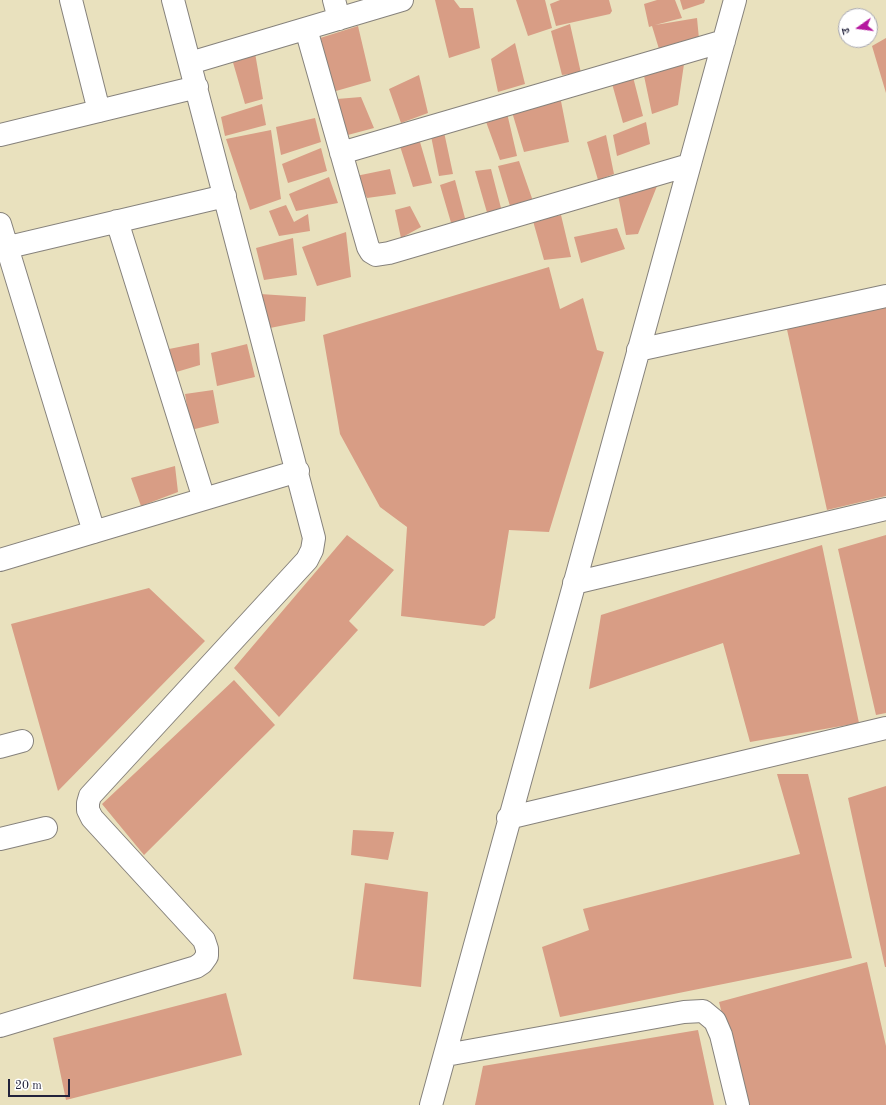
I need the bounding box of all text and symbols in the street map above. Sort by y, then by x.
north arrow [838,8,878,48]
text: उ [841,27,853,35]
scale bar [10,1071,72,1097]
text: 20 m [15,1080,42,1092]

